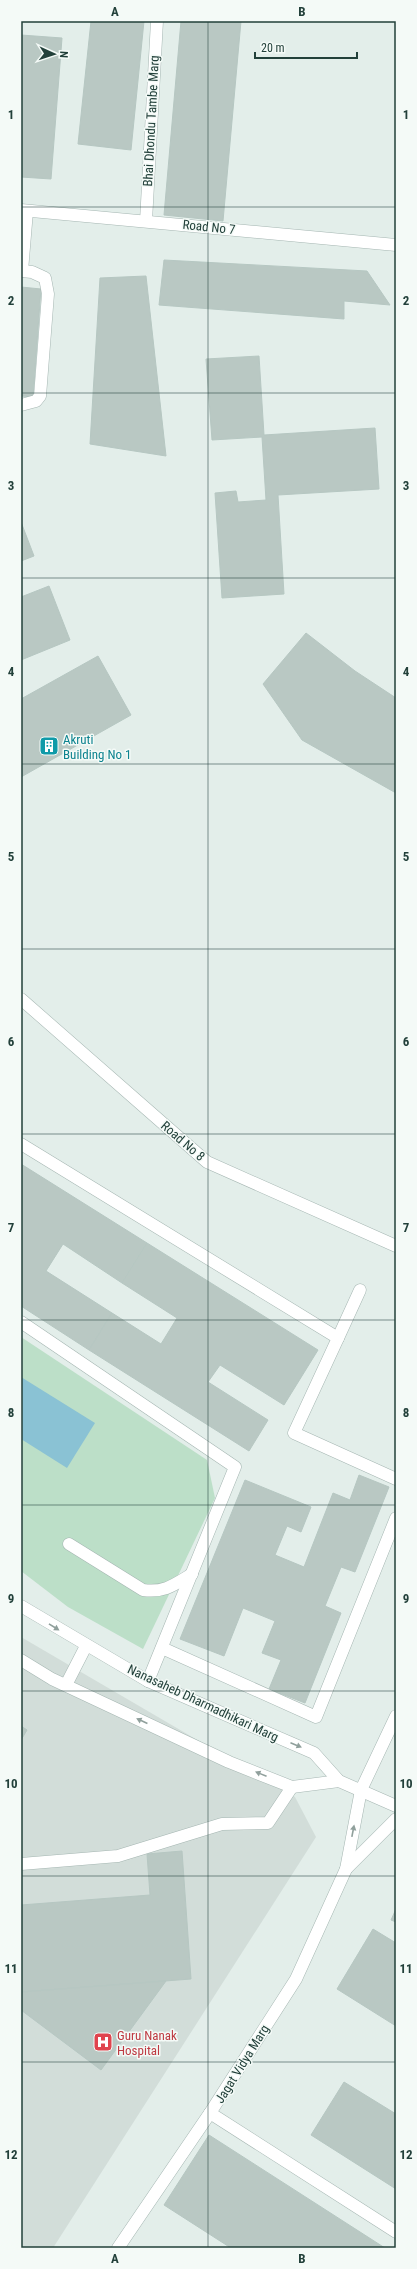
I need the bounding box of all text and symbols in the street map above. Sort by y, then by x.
text: A [111,4,119,19]
text: B [298,4,306,19]
north arrow [34,34,74,74]
scale bar [255,34,357,60]
text: 20 m [261,41,285,55]
text: N [57,51,70,58]
street label: Bhai Dhondu Tambe Marg [140,55,162,187]
text: 1 [8,107,14,122]
text: 1 [403,107,409,122]
street label: Road No 7 [182,217,236,237]
text: 2 [8,293,15,308]
text: 2 [403,293,410,308]
text: 3 [8,478,14,493]
text: 3 [403,478,409,493]
text: 4 [8,664,15,679]
text: 4 [403,664,410,679]
place label: Akruti Building No 1 [63,732,131,762]
building icon: Akruti Building No 1 [38,735,60,757]
text: 5 [8,849,15,864]
text: 5 [403,849,410,864]
text: 6 [8,1034,15,1049]
text: 6 [403,1034,410,1049]
street label: Road No 8 [158,1118,208,1164]
text: 7 [8,1220,15,1235]
text: 7 [403,1220,410,1235]
text: 8 [8,1405,14,1420]
text: 8 [403,1405,409,1420]
text: 9 [8,1591,14,1606]
text: 9 [403,1591,409,1606]
one-way arrow [48,1623,60,1630]
street label: Nanasaheb Dharmadhikari Marg [125,1661,281,1745]
one-way arrow [137,1718,148,1724]
one-way arrow [291,1743,303,1749]
one-way arrow [254,1771,266,1777]
text: 10 [4,1776,18,1791]
text: 10 [399,1776,413,1791]
one-way arrow [351,1824,357,1837]
text: 11 [4,1961,18,1976]
text: 11 [399,1961,413,1976]
street label: Jagat Vidya Marg [212,2022,272,2106]
place label: Guru Nanak Hospital [117,2028,177,2058]
hospital icon: Guru Nanak Hospital [92,2031,114,2053]
text: 12 [4,2147,18,2162]
text: 12 [399,2147,413,2162]
text: A [111,2251,119,2266]
text: B [298,2251,306,2266]

